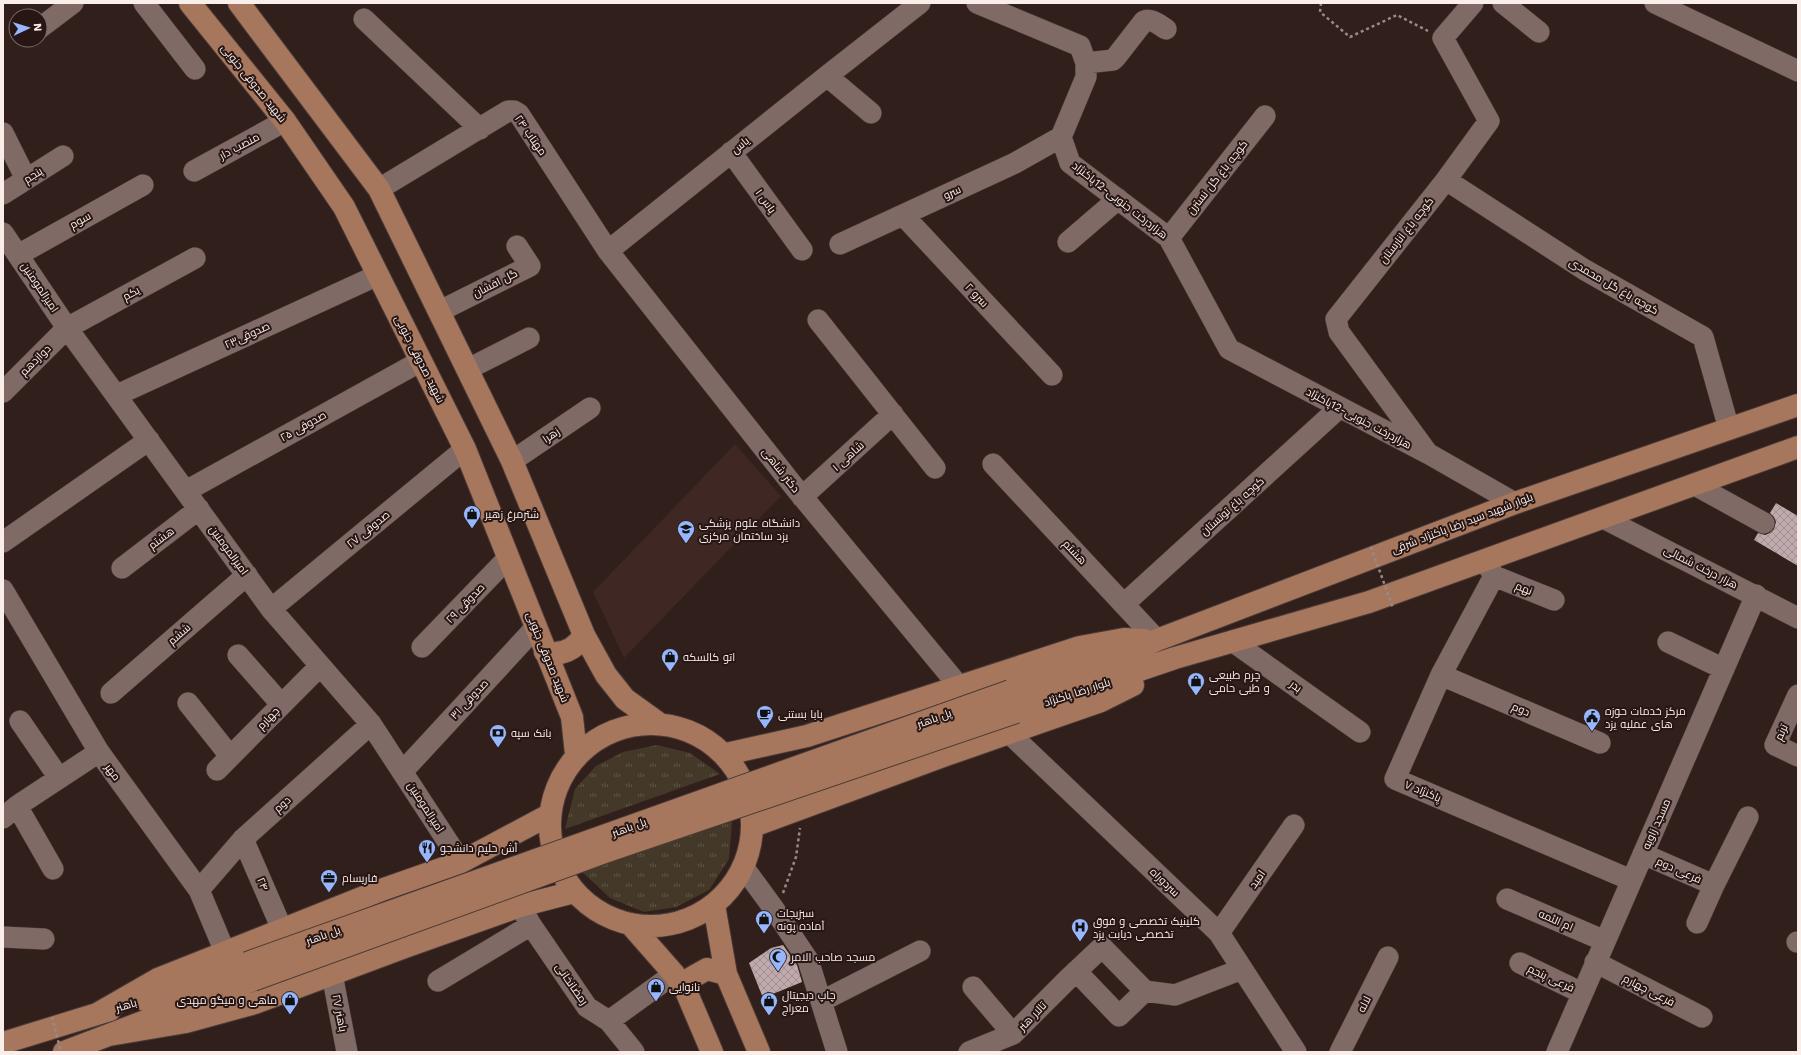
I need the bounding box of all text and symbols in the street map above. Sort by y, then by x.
north arrow [8,8,48,48]
text: N [31,23,44,32]
street label: شهید صدوقی جنوبی [218,42,289,125]
street label: مهتاب ۲۴ [512,113,549,158]
street label: منصب دار [216,130,262,163]
street label: یاس [729,134,752,157]
street label: کوچه باغ گل نسترن [1184,138,1251,218]
street label: هزاردرخت جنوبی-12پاکنژاد [1069,159,1170,242]
street label: پنجم [21,164,46,187]
street label: سرو [941,183,963,202]
street label: یاس ۱ [752,187,779,216]
street label: کوچه باغ انارستان [1377,195,1437,267]
street label: سوم [67,209,94,232]
street label: کوچه باغ گل محمدی [1566,256,1661,318]
street label: امیرالمومنین [18,260,61,315]
street label: گل افشان [471,267,520,300]
street label: سرو ۲ [962,281,991,310]
street label: یکم [120,284,143,304]
street label: شهید صدوقی جنوبی [392,313,447,405]
street label: صدوقی۲۳ [223,319,272,352]
street label: دوازدهم [17,342,54,379]
street label: هزاردرخت جنوبی-12پاکنژاد [1304,385,1414,452]
street label: صدوقی ۲۵ [278,408,329,444]
street label: زهرا [540,425,562,446]
street label: شاهی ۱ [830,439,867,474]
street label: دکتر شاهی [759,445,802,495]
street label: کوچه باغ توتستان [1198,474,1268,539]
street label: بلوار شهید سید رضا پاکنژاد شرقی [1390,490,1535,556]
shop icon: شترمرغ زهیر [462,504,482,529]
street label: صدوقی ۲۷ [344,508,392,551]
place label: شترمرغ زهیر [484,508,539,522]
place label: دانشگاه علوم پزشکی یزد ساختمان مرکزی [699,517,800,543]
school or university icon: دانشگاه علوم پزشکی یزد ساختمان مرکزی [676,519,696,544]
street label: امیرالمومنین [206,523,251,577]
street label: هشتم [146,525,177,553]
street label: هشتم [1059,537,1089,568]
street label: هزار درخت شمالی [1662,543,1740,592]
street label: نهم [1513,579,1534,599]
street label: صدوقی ۲۹ [443,581,488,626]
street label: شهید صدوقی جنوبی [523,610,572,704]
street label: ششم [165,621,194,649]
shop icon: اتو کالسکه [660,647,680,672]
place label: اتو کالسکه [683,651,735,664]
place label: چرم طبیعی و طبی حامی [1209,669,1270,695]
shop icon: چرم طبیعی و طبی حامی [1186,671,1206,696]
street label: بلوار رضا پاکنژاد [1042,676,1112,709]
street label: صدوقی ۳۱ [448,677,491,722]
street label: بدر [1286,677,1304,695]
street label: دوم [1509,700,1532,720]
street label: چهارم [255,704,283,733]
cafe icon: بابا بستنی [755,704,775,729]
place label: مرکز خدمات حوزه های عملیه یزد [1605,705,1686,731]
street label: پل باهنر [914,706,953,731]
public building icon: مرکز خدمات حوزه های عملیه یزد [1582,707,1602,732]
place label: بابا بستنی [778,708,823,721]
street label: ترنم [1772,722,1792,743]
bank icon: بانک سپه [488,723,508,748]
place label: بانک سپه [511,727,552,740]
street label: مهر [102,761,123,783]
street label: پاکنژاد ۷ [1403,778,1443,805]
street label: امیرالمومنین [404,780,447,835]
street label: دوم [271,793,294,816]
street label: مسجد زاویه [1640,797,1673,851]
street label: پل باهنر [609,815,648,840]
restaurant icon: آش حلیم دانشجو [417,838,437,863]
place label: آش حلیم دانشجو [440,842,517,856]
street label: فرعی دوم [1654,855,1703,887]
street label: سردوراه [1147,865,1182,899]
office icon: فاریسام [319,868,339,893]
street label: امید [1247,868,1268,891]
place label: فاریسام [342,872,377,886]
street label: ۲۴ [254,876,271,893]
place label: سبزیجات آماده پونه [777,907,824,933]
street label: ام الئمه [1536,907,1575,935]
shop icon: سبزیجات آماده پونه [754,909,774,934]
place label: کلینیک تخصصی و فوق تخصصی دیابت یزد [1093,915,1200,941]
hospital icon: کلینیک تخصصی و فوق تخصصی دیابت یزد [1070,917,1090,942]
street label: پل باهنر [303,923,342,948]
mosque icon: مسجد صاحب الامر [768,947,788,972]
place label: مسجد صاحب الامر [790,951,875,964]
street label: رمضانخانی [552,961,591,1008]
street label: فرعی پنجم [1525,962,1576,996]
street label: فرعی چهارم [1620,972,1677,1010]
shop icon: نانوایی [646,977,666,1002]
place label: نانوایی [669,981,700,994]
place label: چاپ دیجیتال معراج [782,989,836,1016]
shop icon: ماهی و میگو مهدی [280,990,300,1015]
shop icon: چاپ دیجیتال معراج [759,991,779,1016]
street label: باهنر ۲۷ [330,993,350,1033]
place label: ماهی و میگو مهدی [176,994,277,1007]
street label: لاله [1355,994,1374,1015]
street label: باهنر [113,996,138,1015]
street label: تالار هنر [1015,999,1049,1034]

